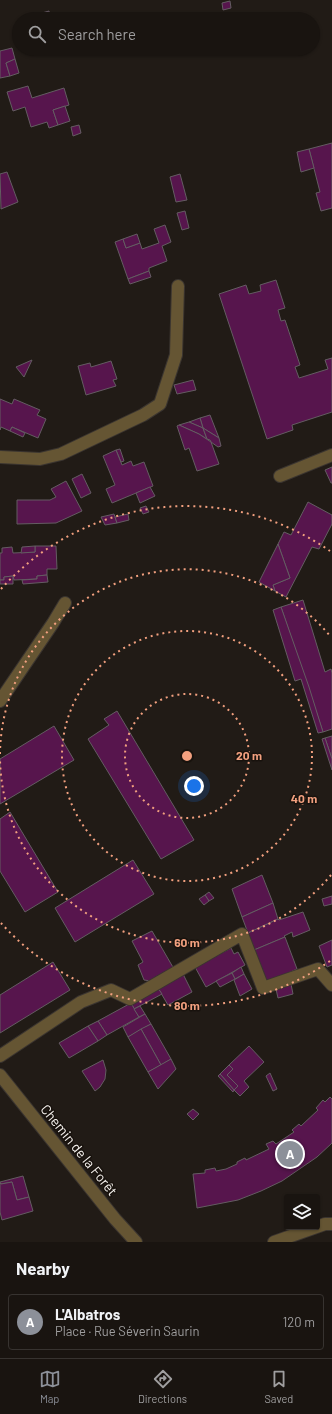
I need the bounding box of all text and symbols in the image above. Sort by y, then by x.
search box [12,12,320,56]
icon: search [26,23,48,45]
text: Search here [58,25,136,43]
text: 20 m [236,748,262,762]
centre of rings [180,749,194,763]
your location [184,776,204,796]
text: 40 m [291,791,317,805]
text: 60 m [174,935,200,949]
text: 80 m [174,998,200,1012]
street label: Chemin de la Forêt [37,1101,121,1199]
pin: A [277,1139,303,1169]
map controls [284,1194,320,1230]
button: layers [284,1194,320,1230]
text: Nearby [16,1258,70,1278]
text: L'Albatros [55,1305,120,1323]
text: A [26,1314,34,1330]
text: 120 m [283,1314,315,1330]
text: Place · Rue Séverin Saurin [55,1323,199,1339]
tab: Map [39,1368,61,1405]
tab: Directions [138,1368,187,1405]
tab: Saved [264,1368,293,1405]

